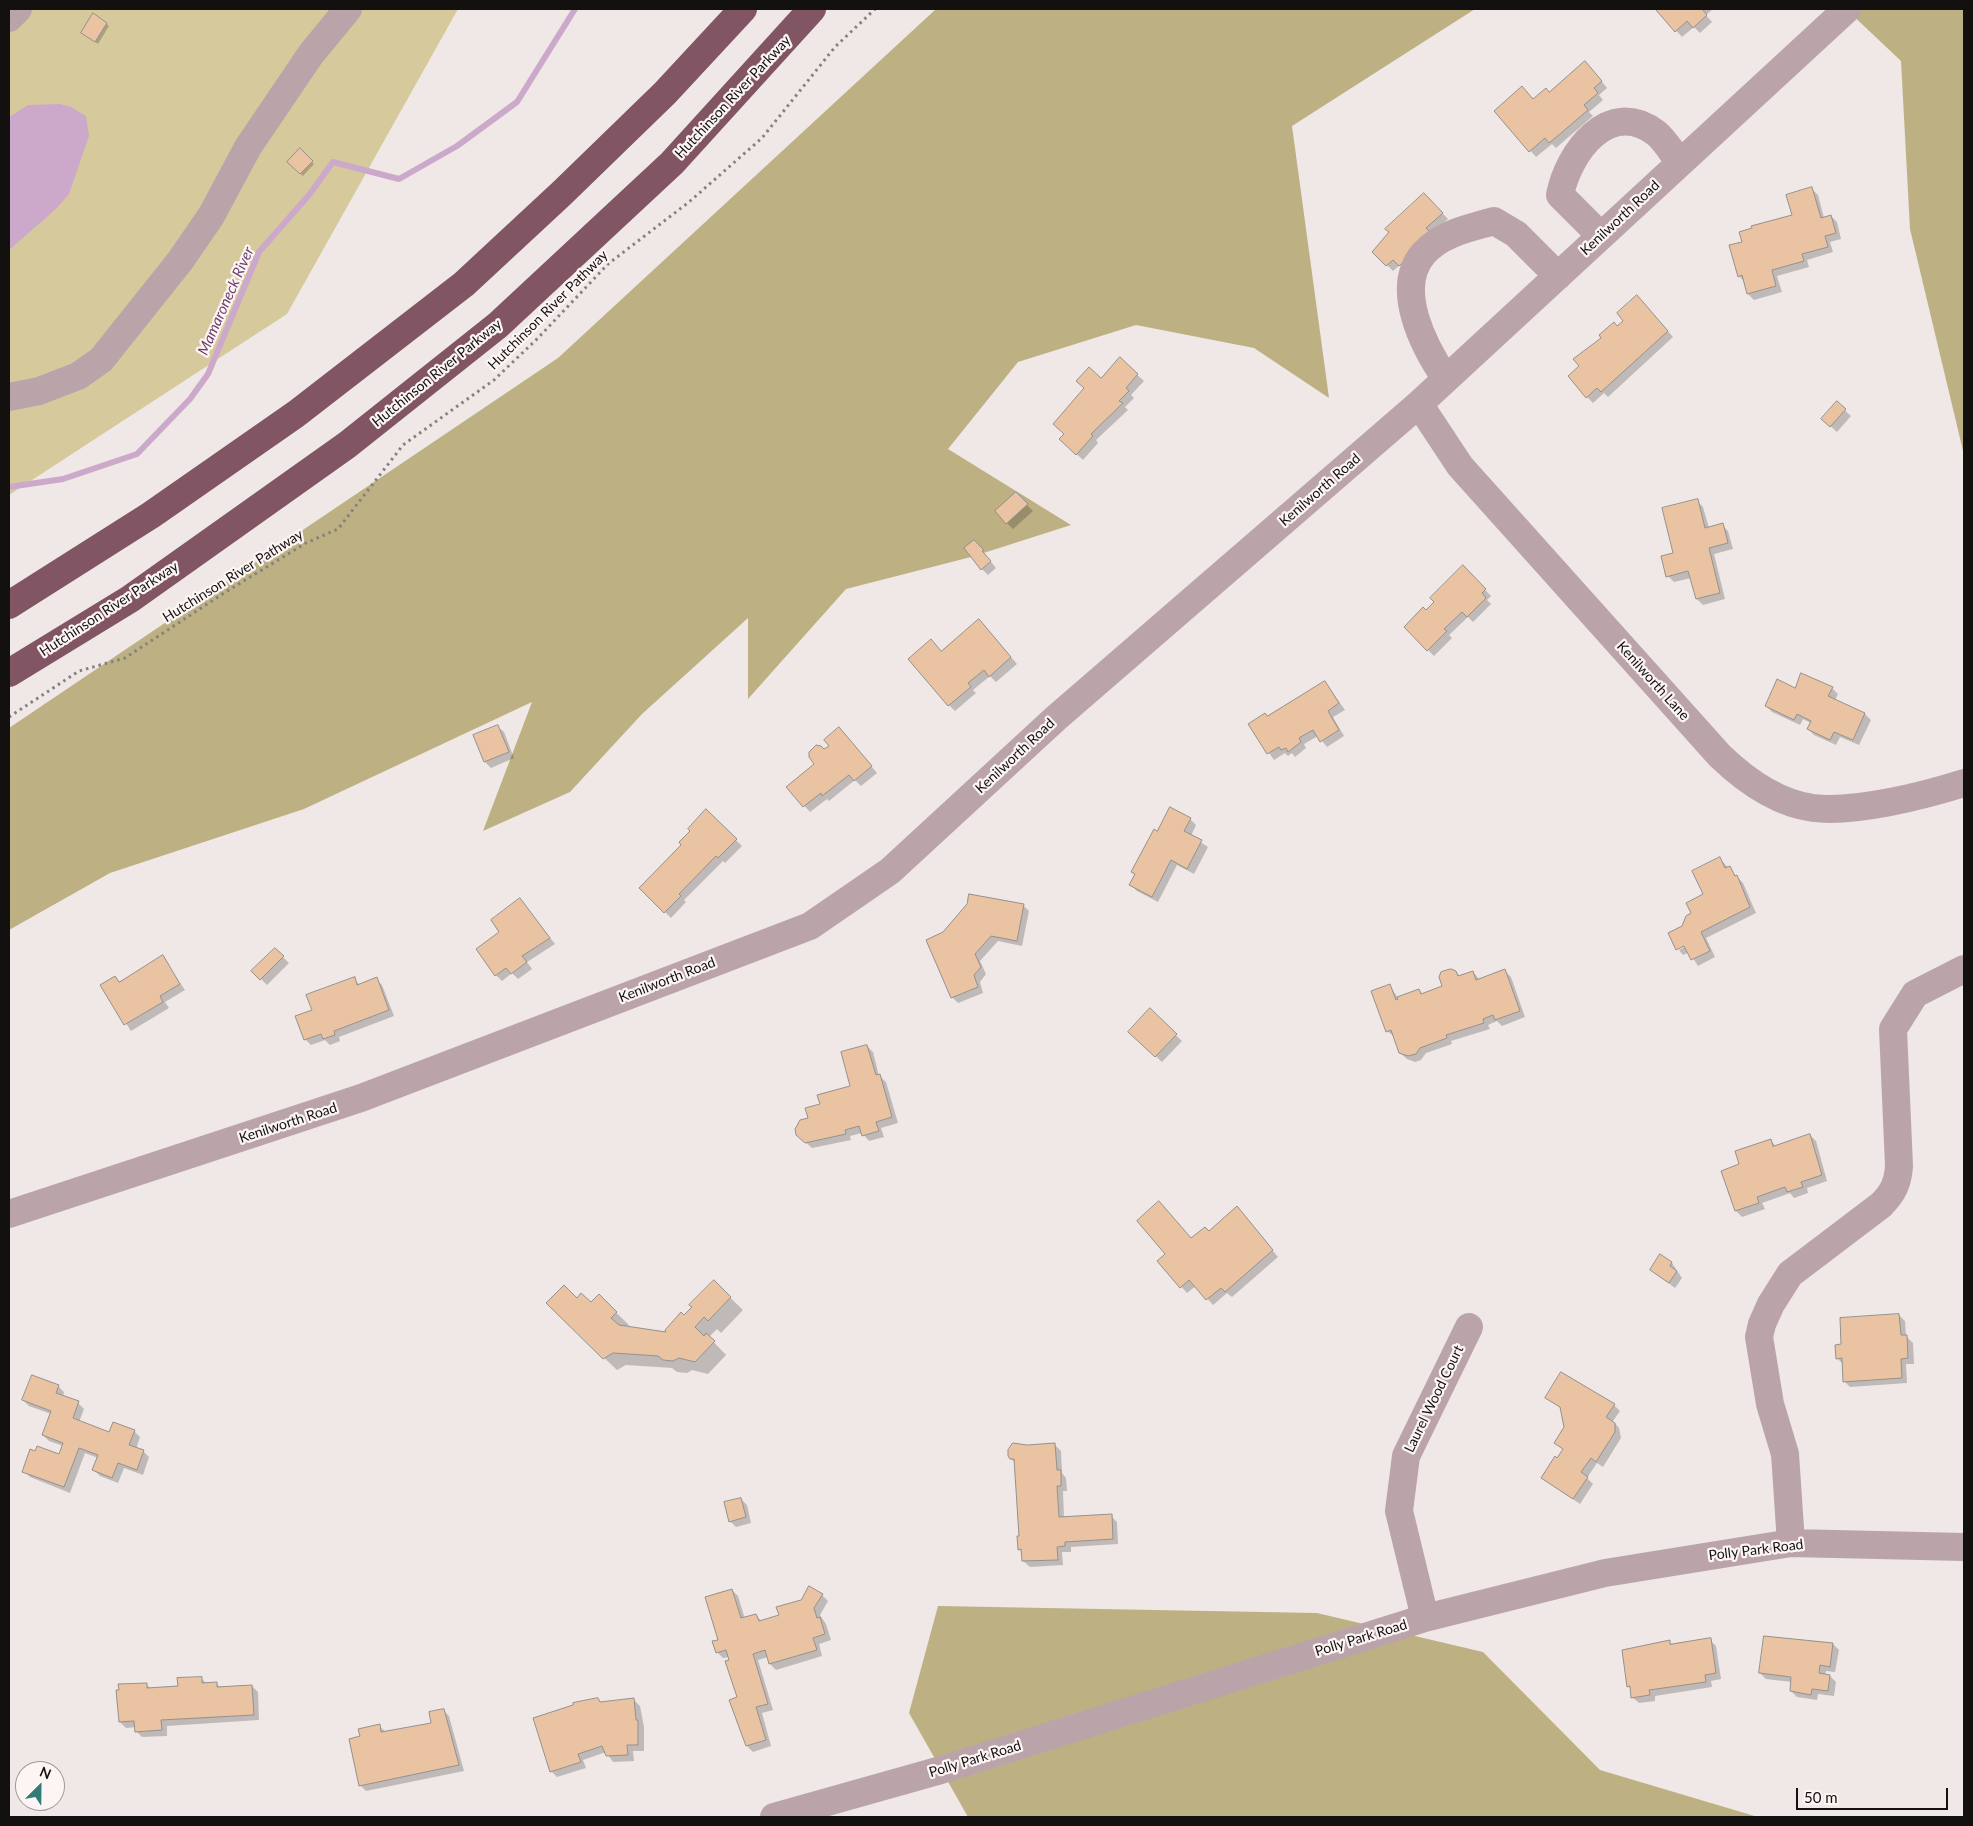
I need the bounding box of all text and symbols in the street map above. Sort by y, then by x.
street label: Hutchinson River Parkway [672,32,794,162]
street label: Kenilworth Road [1577,177,1663,259]
water label: Mamaroneck River [194,244,258,358]
street label: Hutchinson River Pathway [485,247,611,373]
street label: Hutchinson River Parkway [369,316,505,430]
street label: Kenilworth Road [1276,450,1364,530]
street label: Hutchinson River Pathway [160,526,306,626]
street label: Hutchinson River Parkway [37,558,181,660]
street label: Kenilworth Lane [1613,638,1693,724]
street label: Kenilworth Road [972,715,1058,797]
street label: Kenilworth Road [616,954,718,1006]
street label: Kenilworth Road [237,1099,339,1147]
street label: Laurel Wood Court [1401,1343,1467,1455]
street label: Polly Park Road [1708,1536,1804,1564]
street label: Polly Park Road [1313,1616,1409,1660]
street label: Polly Park Road [927,1737,1023,1781]
north arrow [15,1761,65,1811]
text: N [37,1763,54,1783]
scale bar [1798,1778,1950,1810]
text: 50 m [1804,1788,1838,1806]

